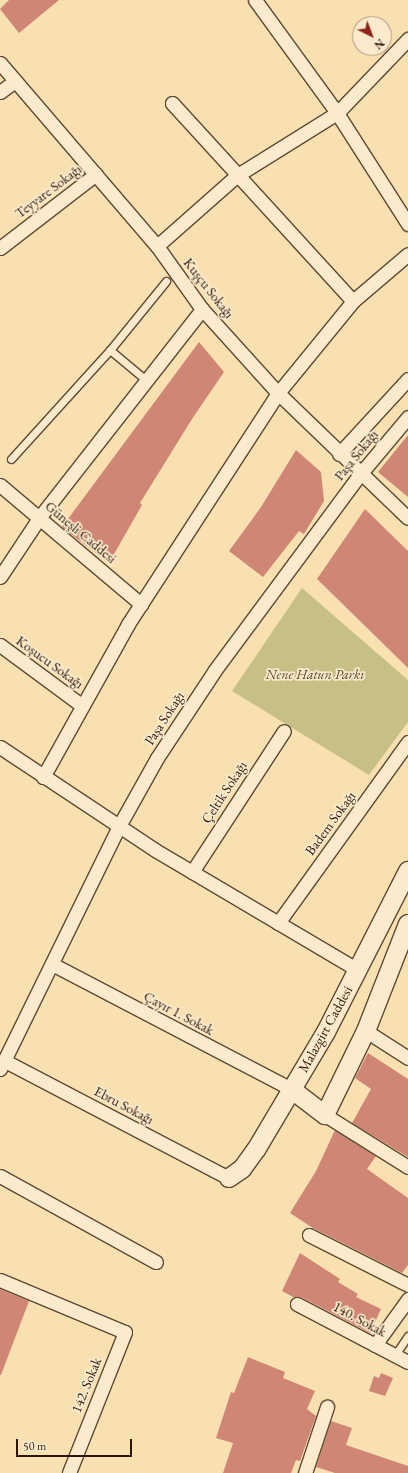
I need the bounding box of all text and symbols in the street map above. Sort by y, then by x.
north arrow [352,16,392,56]
text: N [371,36,387,52]
street label: Teyyare Sokağı [11,161,85,221]
street label: Kuşçu Sokağı [180,254,238,322]
street label: Paşa Sokağı [330,426,382,484]
street label: Güneşli Caddesi [42,497,120,567]
street label: Koşucu Sokağı [13,632,87,692]
park label: Nene Hatun Parkı [266,666,364,682]
street label: Paşa Sokağı [141,688,187,748]
street label: Çeltik Sokağı [198,758,250,826]
street label: Badem Sokağı [301,788,359,858]
street label: Malazgirt Caddesi [294,983,356,1075]
street label: Çayır 1. Sokak [141,987,217,1039]
street label: Ebru Sokağı [91,1082,157,1128]
street label: 140. Sokak [330,1298,390,1340]
street label: 142. Sokak [67,1355,105,1415]
scale bar [18,1431,134,1457]
text: 50 m [23,1438,46,1454]

